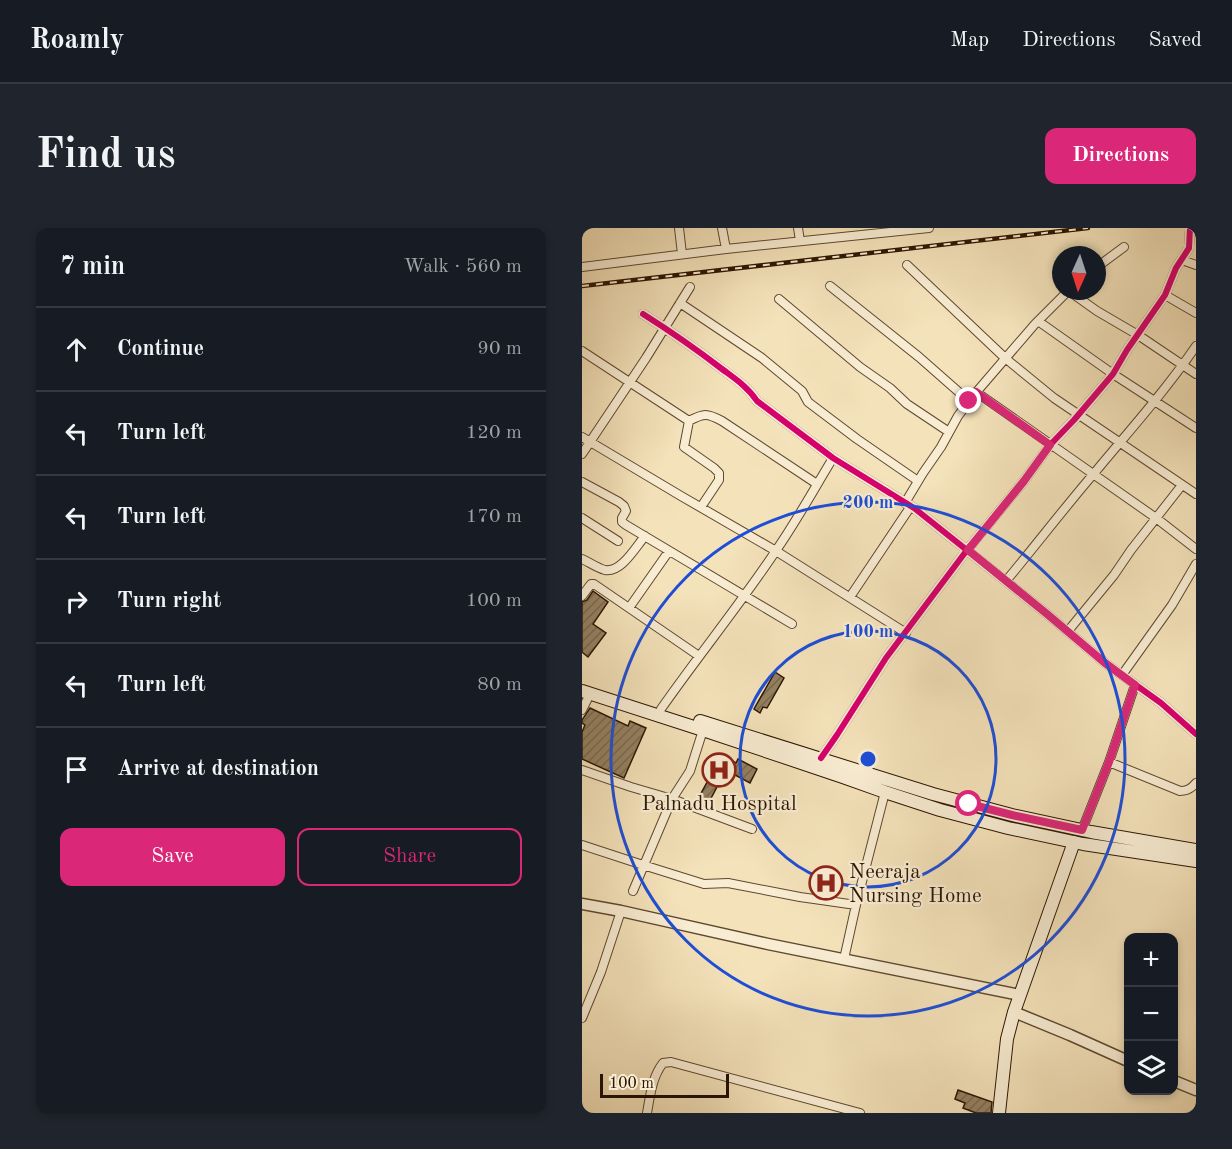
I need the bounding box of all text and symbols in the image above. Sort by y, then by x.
text: Roamly [30,27,124,55]
text: Map [950,30,989,51]
text: Directions [1022,30,1116,51]
text: Saved [1149,30,1202,51]
button: Directions [1045,128,1196,184]
text: Find us [36,135,175,177]
north arrow [1052,246,1106,300]
text: 7 min [60,254,125,280]
text: Walk · 560 m [403,257,522,277]
icon: ahead [60,333,93,366]
text: Continue [117,338,204,360]
text: 90 m [477,339,522,359]
route end [955,387,981,413]
icon: left [60,417,93,450]
text: Turn left [117,422,206,444]
text: 120 m [466,423,522,443]
text: 200 m [843,494,893,512]
icon: left [60,501,93,534]
text: Turn left [117,506,206,528]
text: 170 m [466,507,522,527]
icon: right [60,585,93,618]
text: Turn right [117,590,221,612]
text: 100 m [466,591,522,611]
text: 100 m [843,623,893,641]
icon: left [60,669,93,702]
text: Turn left [117,674,206,696]
text: 80 m [477,675,522,695]
centre of rings [858,749,878,769]
hospital icon: Palnadu Hospital [701,752,737,788]
icon: arrive [60,753,93,786]
text: Arrive at destination [117,758,319,780]
route start [955,790,981,816]
place label: Palnadu Hospital [641,794,797,815]
button: Save [60,828,285,886]
button: Share [297,828,522,886]
place label: Neeraja Nursing Home [849,862,982,907]
hospital icon: Neeraja Nursing Home [808,865,844,901]
map controls [1124,933,1178,1095]
button: + [1124,933,1178,987]
button: − [1124,987,1178,1041]
button: layers [1124,1041,1178,1095]
scale bar [600,1071,729,1098]
text: 100 m [609,1076,654,1092]

